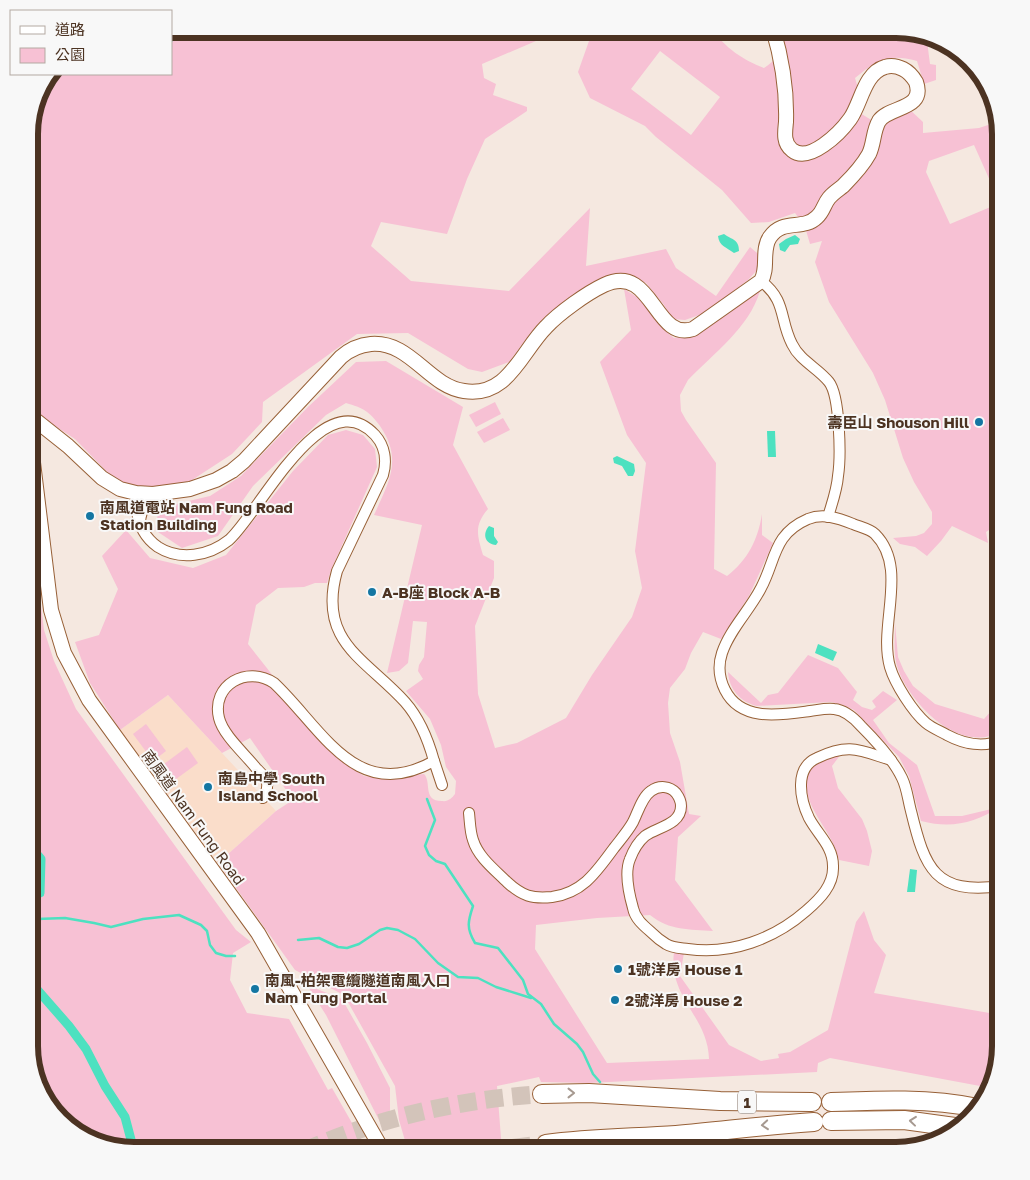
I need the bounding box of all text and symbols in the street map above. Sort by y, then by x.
legend [10,10,172,75]
text: 道路 [55,20,85,38]
text: 公園 [55,45,85,63]
place label: 壽臣山 Shouson Hill [827,413,969,431]
marker: 壽臣山 Shouson Hill [973,416,985,428]
place label: 南風道電站 Nam Fung Road Station Building [100,498,293,533]
marker: 南風道電站 Nam Fung Road Station Building [84,510,96,522]
place label: A-B座 Block A-B [382,583,501,601]
marker: A-B座 Block A-B [366,586,378,598]
street label: 南風道 Nam Fung Road [139,746,249,888]
place label: 南島中學 South Island School [218,769,325,804]
marker: 南島中學 South Island School [202,781,214,793]
place label: 1號洋房 House 1 [628,960,743,978]
marker: 1號洋房 House 1 [612,963,624,975]
place label: 南風-柏架電纜隧道南風入口 Nam Fung Portal [265,971,451,1006]
marker: 南風-柏架電纜隧道南風入口 Nam Fung Portal [249,983,261,995]
place label: 2號洋房 House 2 [625,991,742,1009]
marker: 2號洋房 House 2 [609,994,621,1006]
one-way arrow [568,1088,575,1098]
road number: 1 [738,1090,756,1114]
one-way arrow [909,1116,917,1127]
one-way arrow [761,1119,769,1130]

